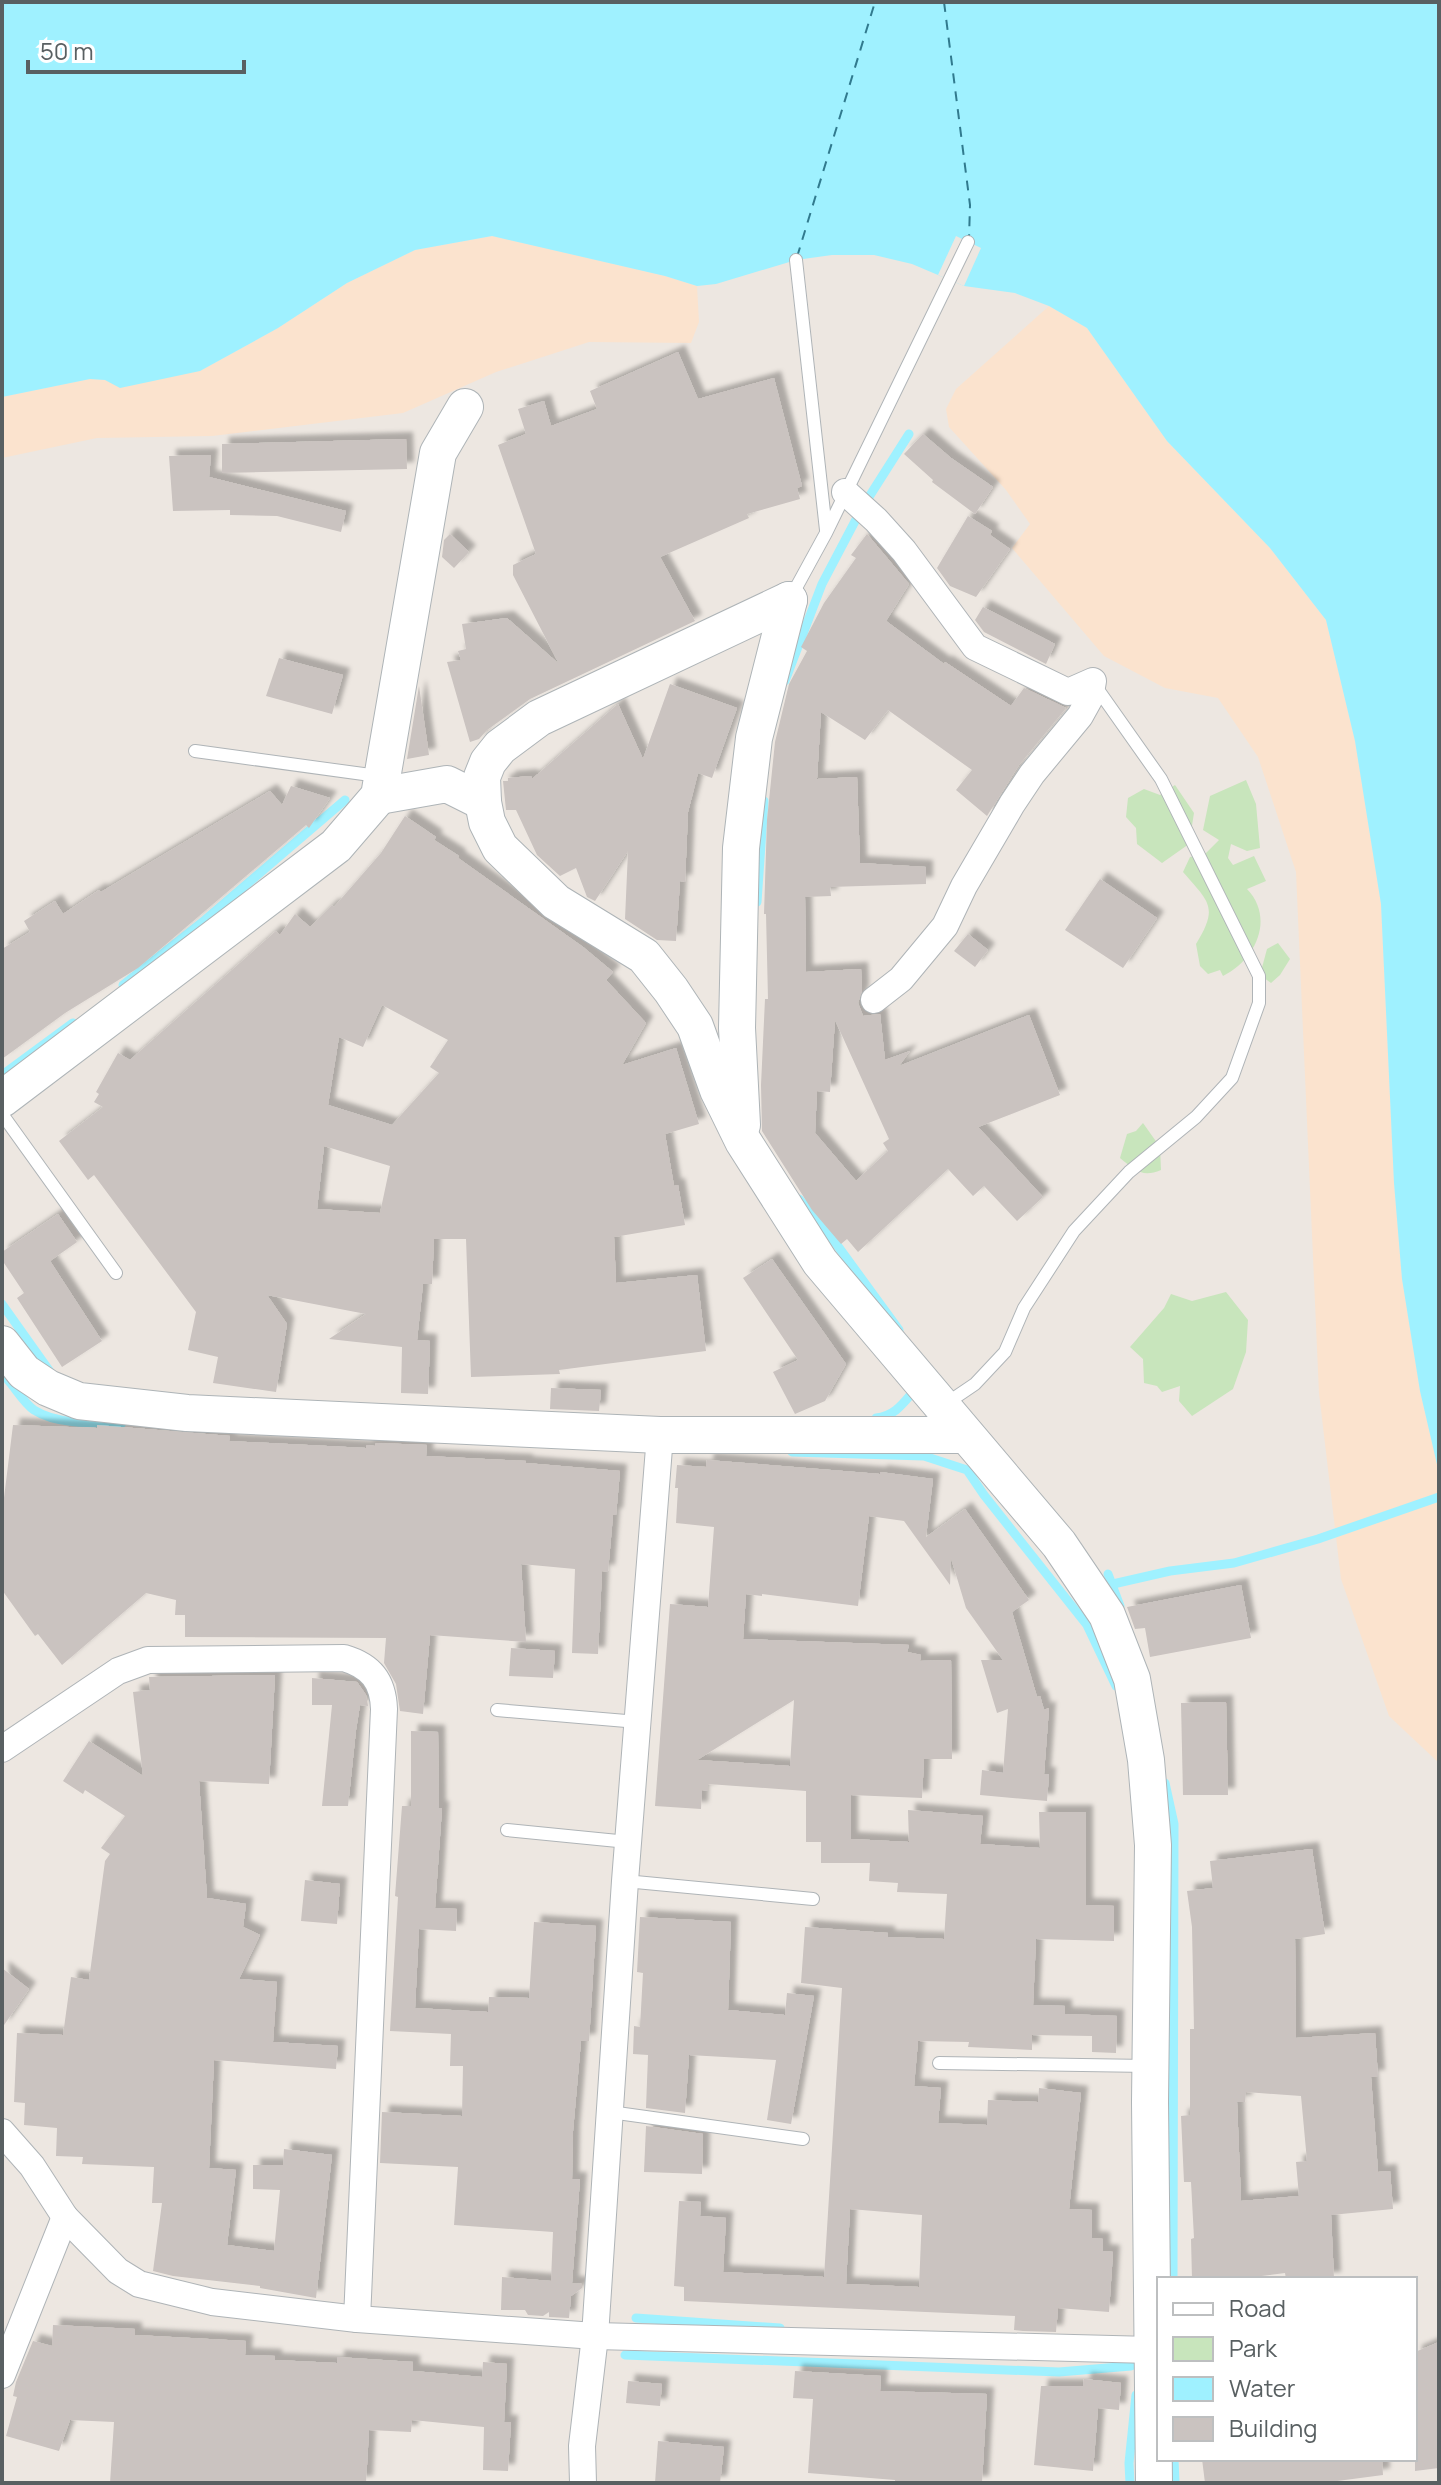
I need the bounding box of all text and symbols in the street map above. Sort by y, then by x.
scale bar [28,24,244,74]
text: 50 m [40,34,94,67]
legend [1157,2277,1417,2461]
text: Road [1229,2291,1286,2324]
text: Park [1229,2331,1278,2364]
text: Water [1229,2371,1296,2404]
text: Building [1229,2411,1317,2444]

